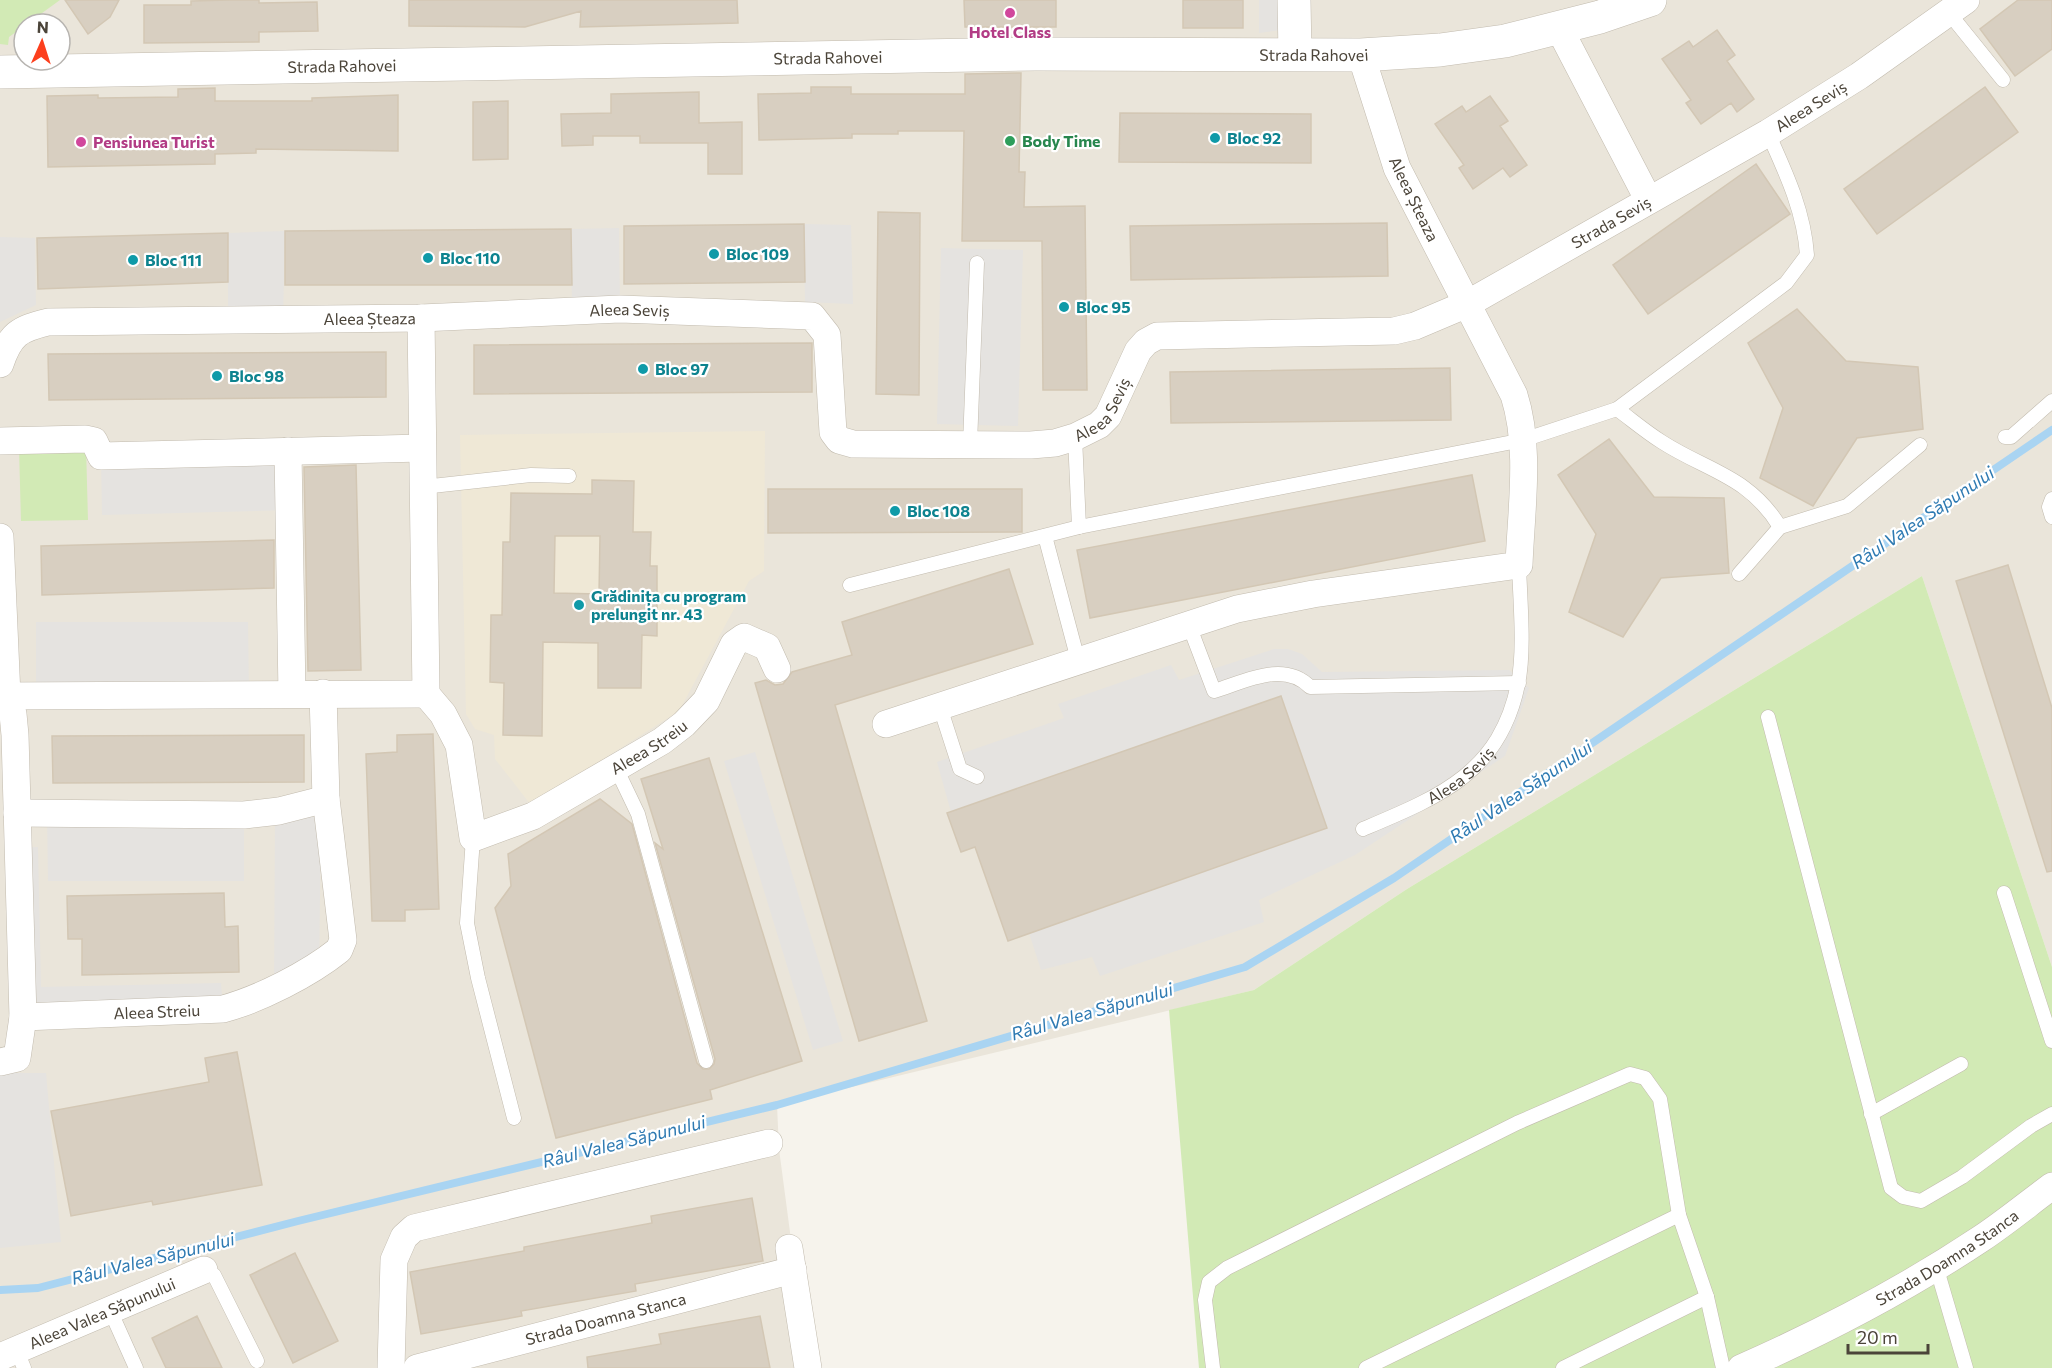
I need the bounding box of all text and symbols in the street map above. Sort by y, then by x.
marker: Hotel Class [1003,6,1017,20]
north arrow [12,12,72,72]
text: N [36,17,49,36]
place label: Hotel Class [969,22,1051,41]
street label: Strada Rahovei [1259,45,1369,64]
street label: Strada Rahovei [773,47,883,68]
street label: Strada Rahovei [287,55,397,76]
street label: Aleea Seviș [1771,76,1851,135]
place label: Bloc 92 [1227,128,1281,147]
place label: Body Time [1022,131,1101,150]
marker: Bloc 92 [1208,131,1222,145]
place label: Pensiunea Turist [93,132,215,151]
marker: Body Time [1003,134,1017,148]
marker: Pensiunea Turist [74,135,88,149]
street label: Aleea Șteaza [1384,153,1443,245]
street label: Strada Seviș [1568,192,1655,252]
place label: Bloc 109 [726,244,789,263]
marker: Bloc 109 [707,247,721,261]
place label: Bloc 110 [440,248,500,267]
place label: Bloc 111 [145,250,202,269]
marker: Bloc 110 [421,251,435,265]
marker: Bloc 111 [126,253,140,267]
place label: Bloc 95 [1076,297,1131,316]
street label: Aleea Seviș [589,299,670,322]
marker: Bloc 95 [1057,300,1071,314]
street label: Aleea Șteaza [323,308,416,330]
place label: Bloc 97 [655,359,709,378]
marker: Bloc 97 [636,362,650,376]
place label: Bloc 98 [229,366,284,385]
marker: Bloc 98 [210,369,224,383]
street label: Aleea Seviș [1071,374,1135,445]
water label: Râul Valea Săpunului [1847,460,1999,573]
place label: Bloc 108 [907,501,970,520]
marker: Bloc 108 [888,504,902,518]
place label: Grădinița cu program prelungit nr. 43 [591,586,746,623]
marker: Grădinița cu program prelungit nr. 43 [572,598,586,612]
street label: Aleea Streiu [607,715,691,778]
water label: Râul Valea Săpunului [1445,734,1597,847]
street label: Aleea Seviș [1424,743,1499,807]
water label: Râul Valea Săpunului [1008,977,1177,1045]
street label: Aleea Streiu [113,1000,201,1022]
water label: Râul Valea Săpunului [540,1110,709,1172]
street label: Strada Doamna Stanca [1872,1205,2022,1309]
water label: Râul Valea Săpunului [69,1227,238,1289]
street label: Aleea Valea Săpunului [26,1273,178,1353]
street label: Strada Doamna Stanca [523,1288,688,1348]
scale bar [1848,1317,1928,1355]
text: 20 m [1857,1326,1898,1348]

